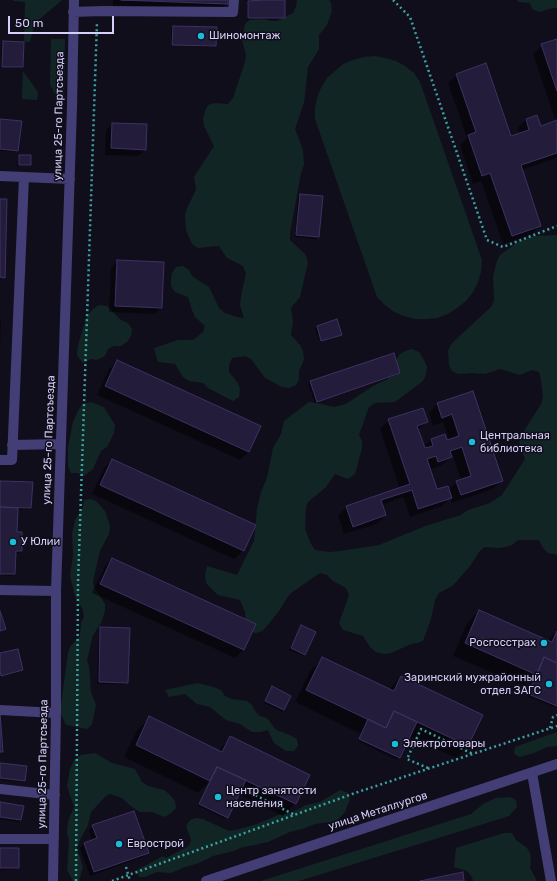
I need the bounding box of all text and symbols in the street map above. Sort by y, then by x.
scale bar [10,8,116,34]
text: 50 m [15,16,43,30]
place label: Шиномонтаж [209,29,280,43]
marker: Шиномонтаж [196,31,206,41]
street label: улица 25-го Партсъезда [51,51,67,181]
street label: улица 25-го Партсъезда [40,375,58,505]
place label: Центральная библиотека [480,429,550,455]
marker: Центральная библиотека [467,437,477,447]
place label: У Юлии [21,535,60,549]
marker: У Юлии [8,537,18,547]
place label: Росгосстрах [469,636,536,650]
marker: Росгосстрах [539,638,549,648]
place label: Заринский мужрайонный отдел ЗАГС [404,671,541,697]
marker: Заринский мужрайонный отдел ЗАГС [544,679,554,689]
street label: улица 25-го Партсъезда [35,699,51,829]
place label: Электротовары [403,737,485,751]
marker: Электротовары [390,739,400,749]
place label: Центр занятости населения [226,784,317,810]
street label: улица Металлургов [327,789,429,833]
marker: Центр занятости населения [213,792,223,802]
place label: Еврострой [127,837,184,851]
marker: Еврострой [114,839,124,849]

